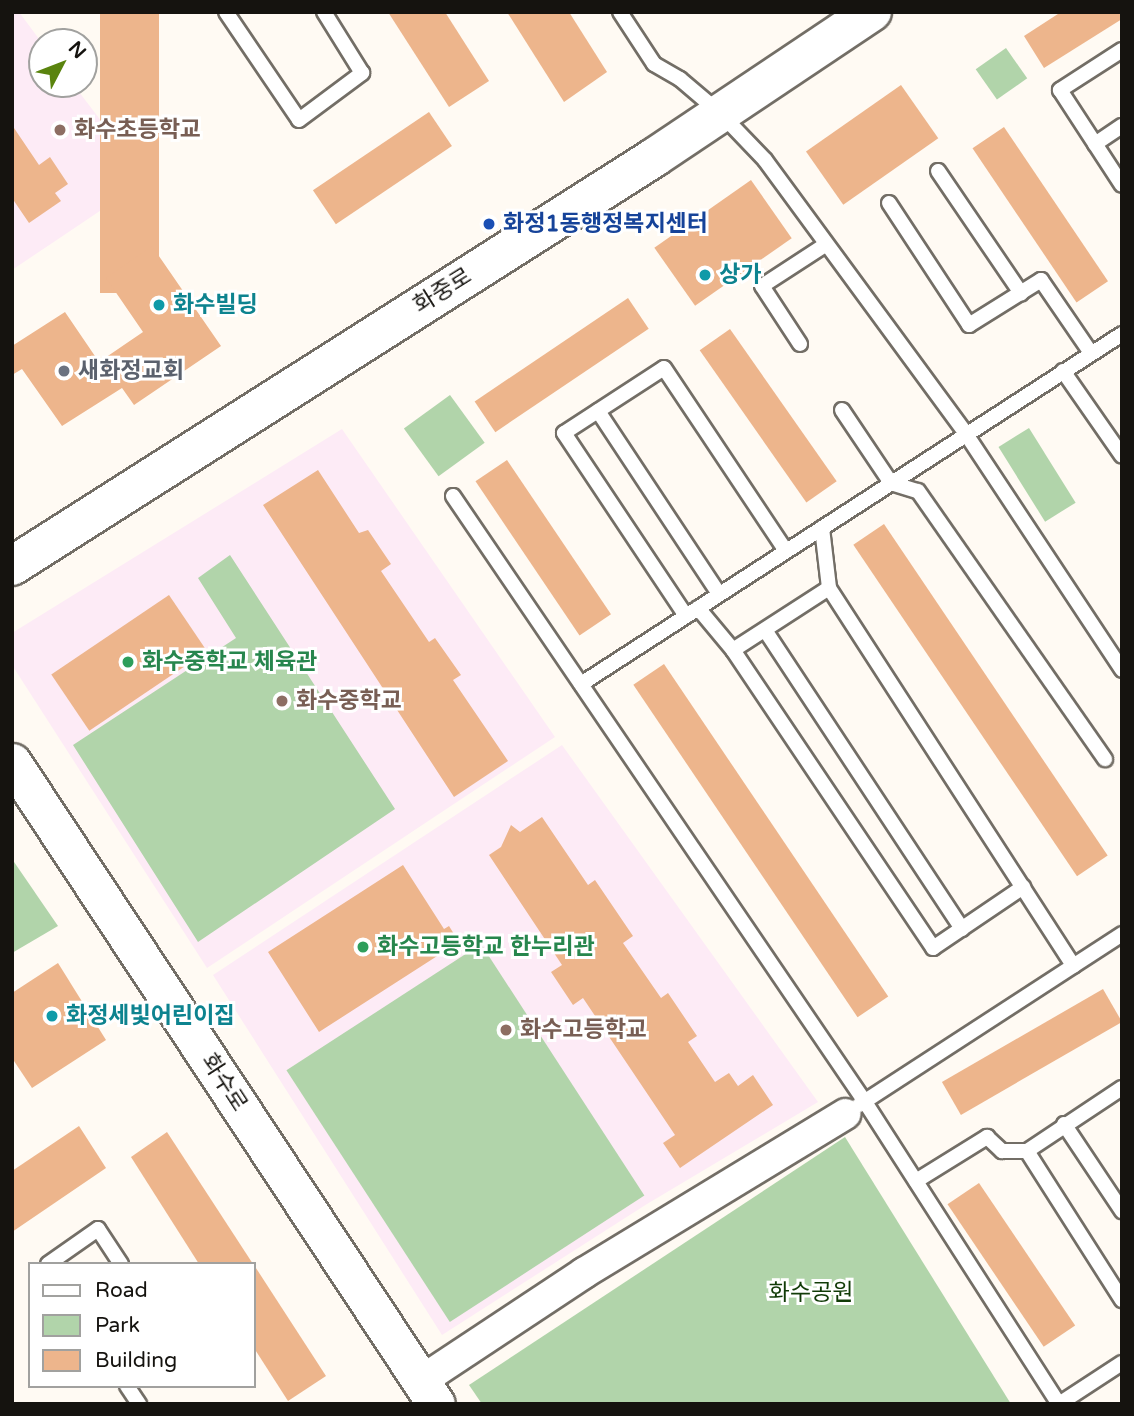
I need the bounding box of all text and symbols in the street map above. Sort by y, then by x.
north arrow [28,28,98,98]
text: N [64,37,90,63]
place label: 화수초등학교 [74,116,201,144]
marker: 화수초등학교 [52,122,68,138]
place label: 화정1동행정복지센터 [503,210,708,238]
marker: 화정1동행정복지센터 [481,216,497,232]
place label: 상가 [719,261,761,289]
street label: 화중로 [409,262,477,320]
marker: 상가 [697,267,713,283]
place label: 화수빌딩 [173,291,258,319]
marker: 화수빌딩 [151,297,167,313]
place label: 새화정교회 [78,357,184,385]
marker: 새화정교회 [56,363,72,379]
place label: 화수중학교 체육관 [142,648,317,676]
marker: 화수중학교 체육관 [120,654,136,670]
place label: 화수중학교 [296,687,402,715]
marker: 화수중학교 [274,693,290,709]
place label: 화수고등학교 한누리관 [377,933,595,961]
marker: 화수고등학교 한누리관 [355,939,371,955]
place label: 화정세빛어린이집 [66,1002,235,1030]
marker: 화정세빛어린이집 [44,1008,60,1024]
place label: 화수고등학교 [520,1016,647,1044]
marker: 화수고등학교 [498,1022,514,1038]
street label: 화수로 [195,1049,253,1117]
legend [28,1262,256,1388]
text: Road [95,1278,148,1303]
park label: 화수공원 [769,1279,853,1307]
text: Park [95,1313,140,1338]
text: Building [95,1348,177,1373]

